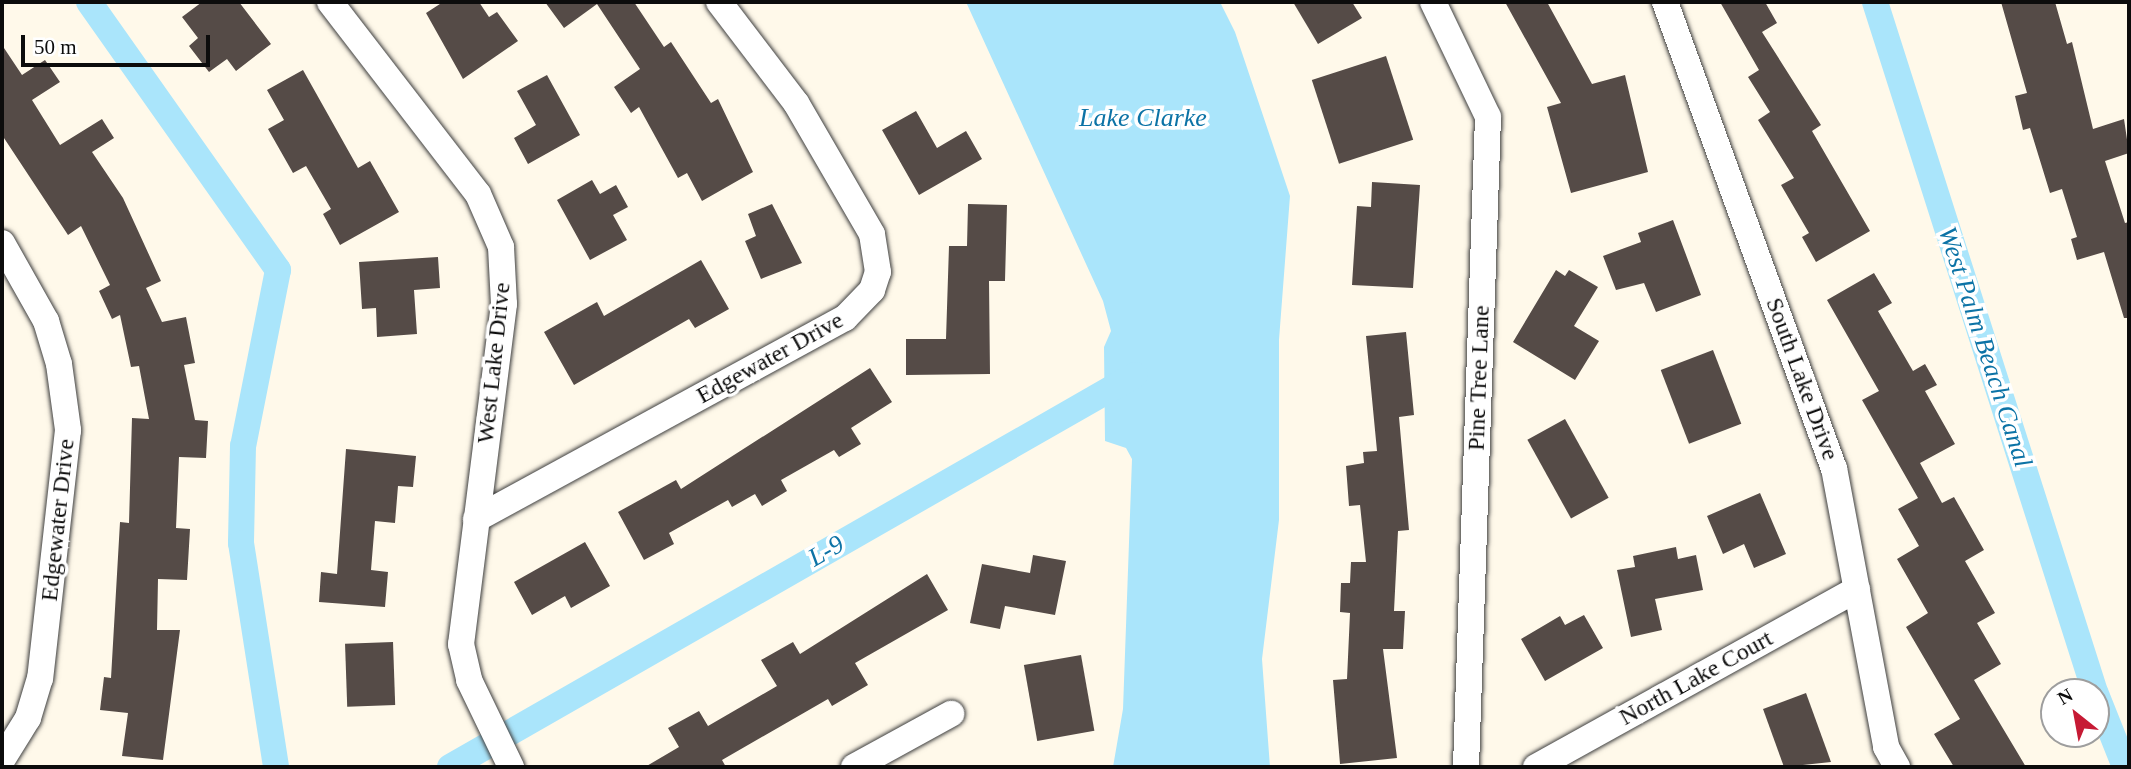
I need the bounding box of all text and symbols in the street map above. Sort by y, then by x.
scale bar [24,21,214,65]
text: 50 m [34,35,77,59]
water label: Lake Clarke [1079,102,1207,134]
water label: West Palm Beach Canal [1931,223,2039,471]
street label: West Lake Drive [471,281,517,445]
street label: South Lake Drive [1759,294,1845,464]
street label: Pine Tree Lane [1462,305,1496,451]
street label: Edgewater Drive [692,306,848,410]
street label: Edgewater Drive [35,437,81,603]
water label: L-9 [803,528,849,574]
street label: North Lake Court [1614,624,1778,732]
north arrow [2040,678,2110,748]
text: N [2054,684,2076,709]

